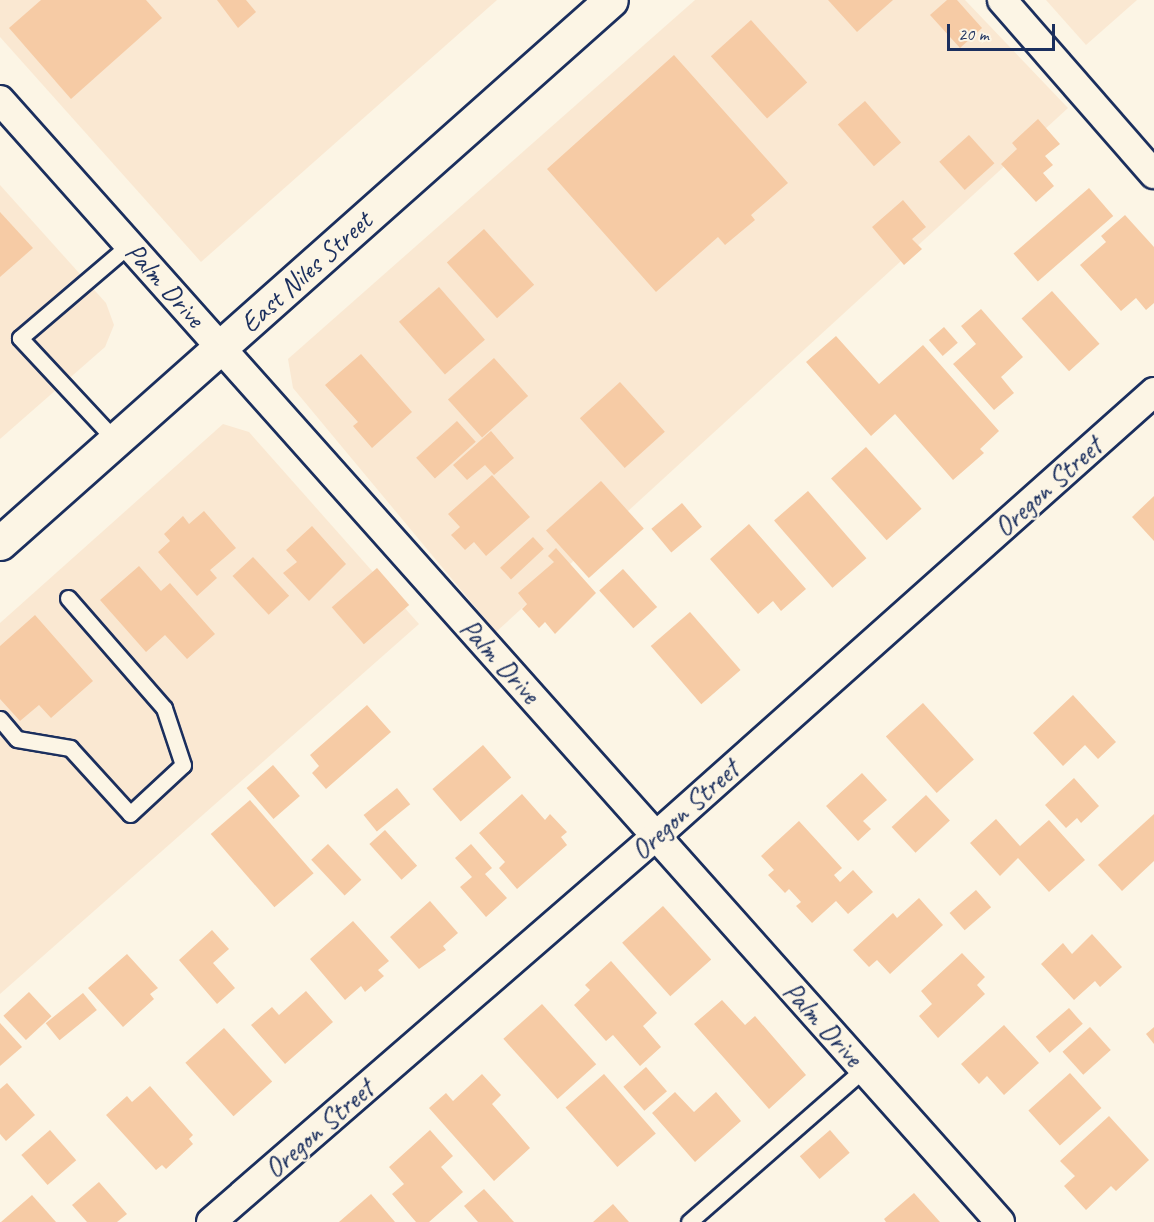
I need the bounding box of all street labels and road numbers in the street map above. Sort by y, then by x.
street label: East Niles Street [233,204,379,340]
street label: Palm Drive [118,235,212,335]
street label: Oregon Street [987,430,1109,544]
street label: Palm Drive [453,611,547,711]
street label: Oregon Street [624,753,746,867]
street label: Palm Drive [776,974,870,1074]
street label: Oregon Street [258,1073,380,1185]

